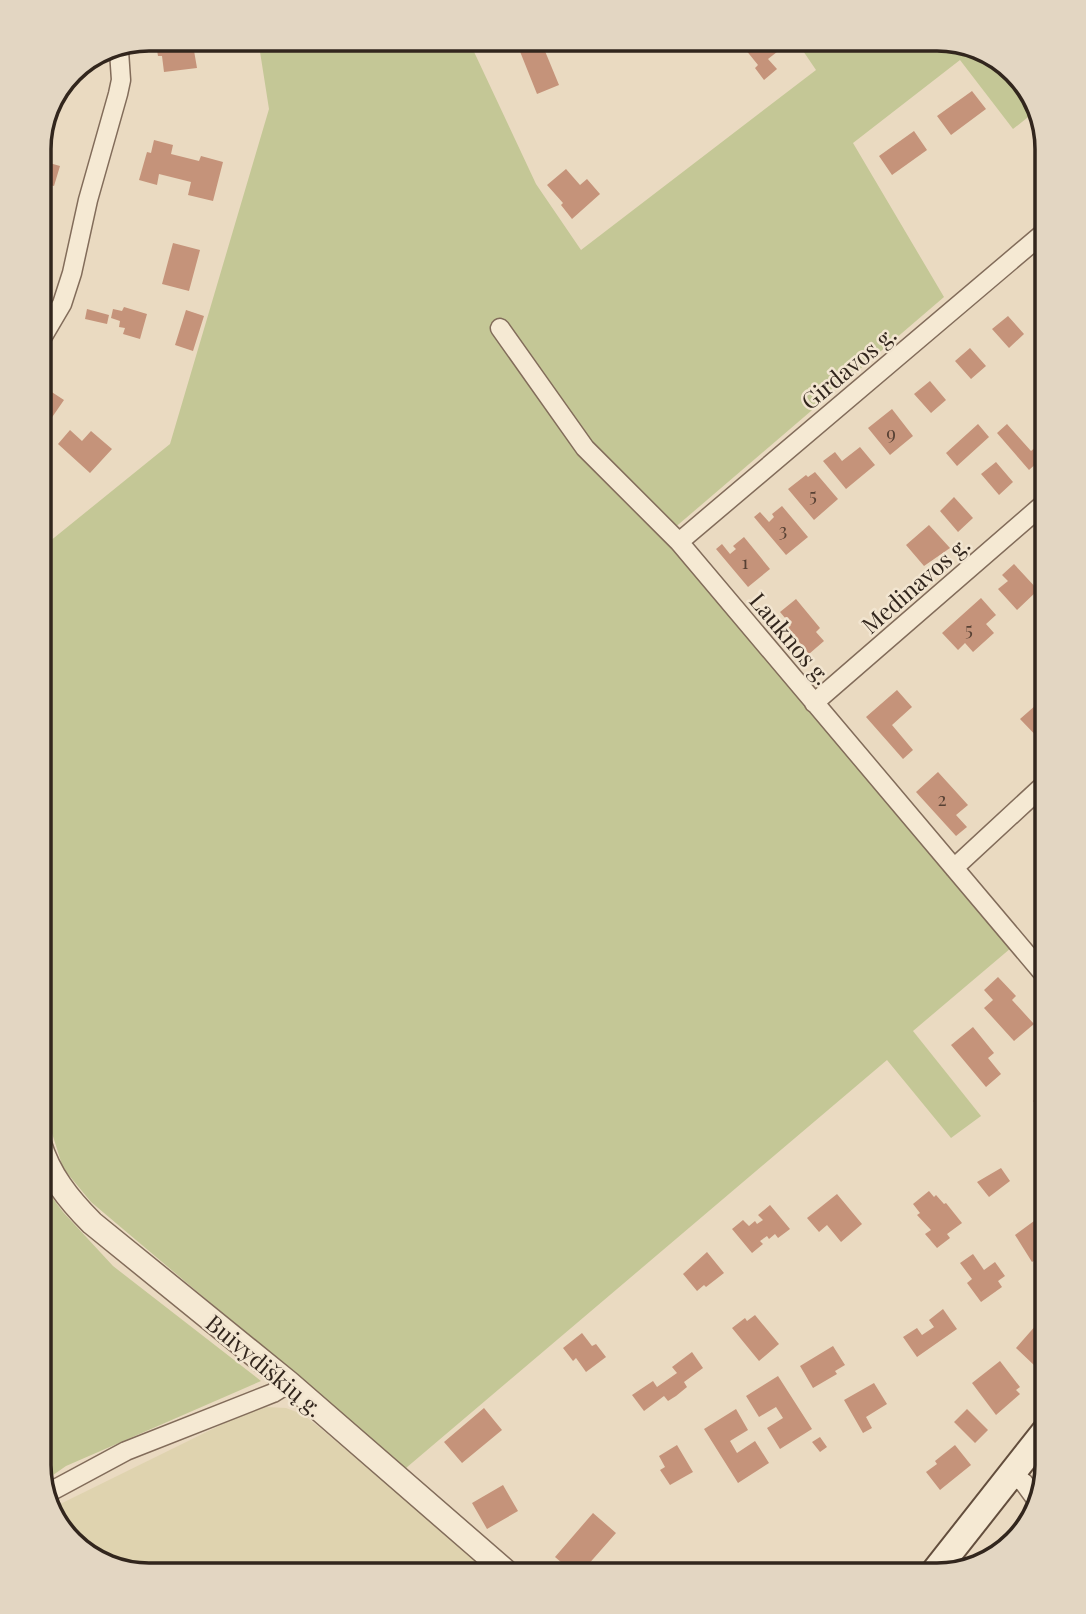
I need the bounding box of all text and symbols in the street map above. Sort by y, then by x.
street label: Girdavos g. [794,318,902,416]
house number: 9 [886,419,896,445]
house number: 5 [809,481,817,507]
house number: 3 [779,516,787,542]
street label: Medinavos g. [854,528,976,640]
house number: 1 [741,548,749,574]
street label: Lauknos g. [743,585,839,691]
house number: 5 [965,615,973,641]
house number: 2 [937,785,947,811]
street label: Buivydiškių g. [200,1307,330,1423]

